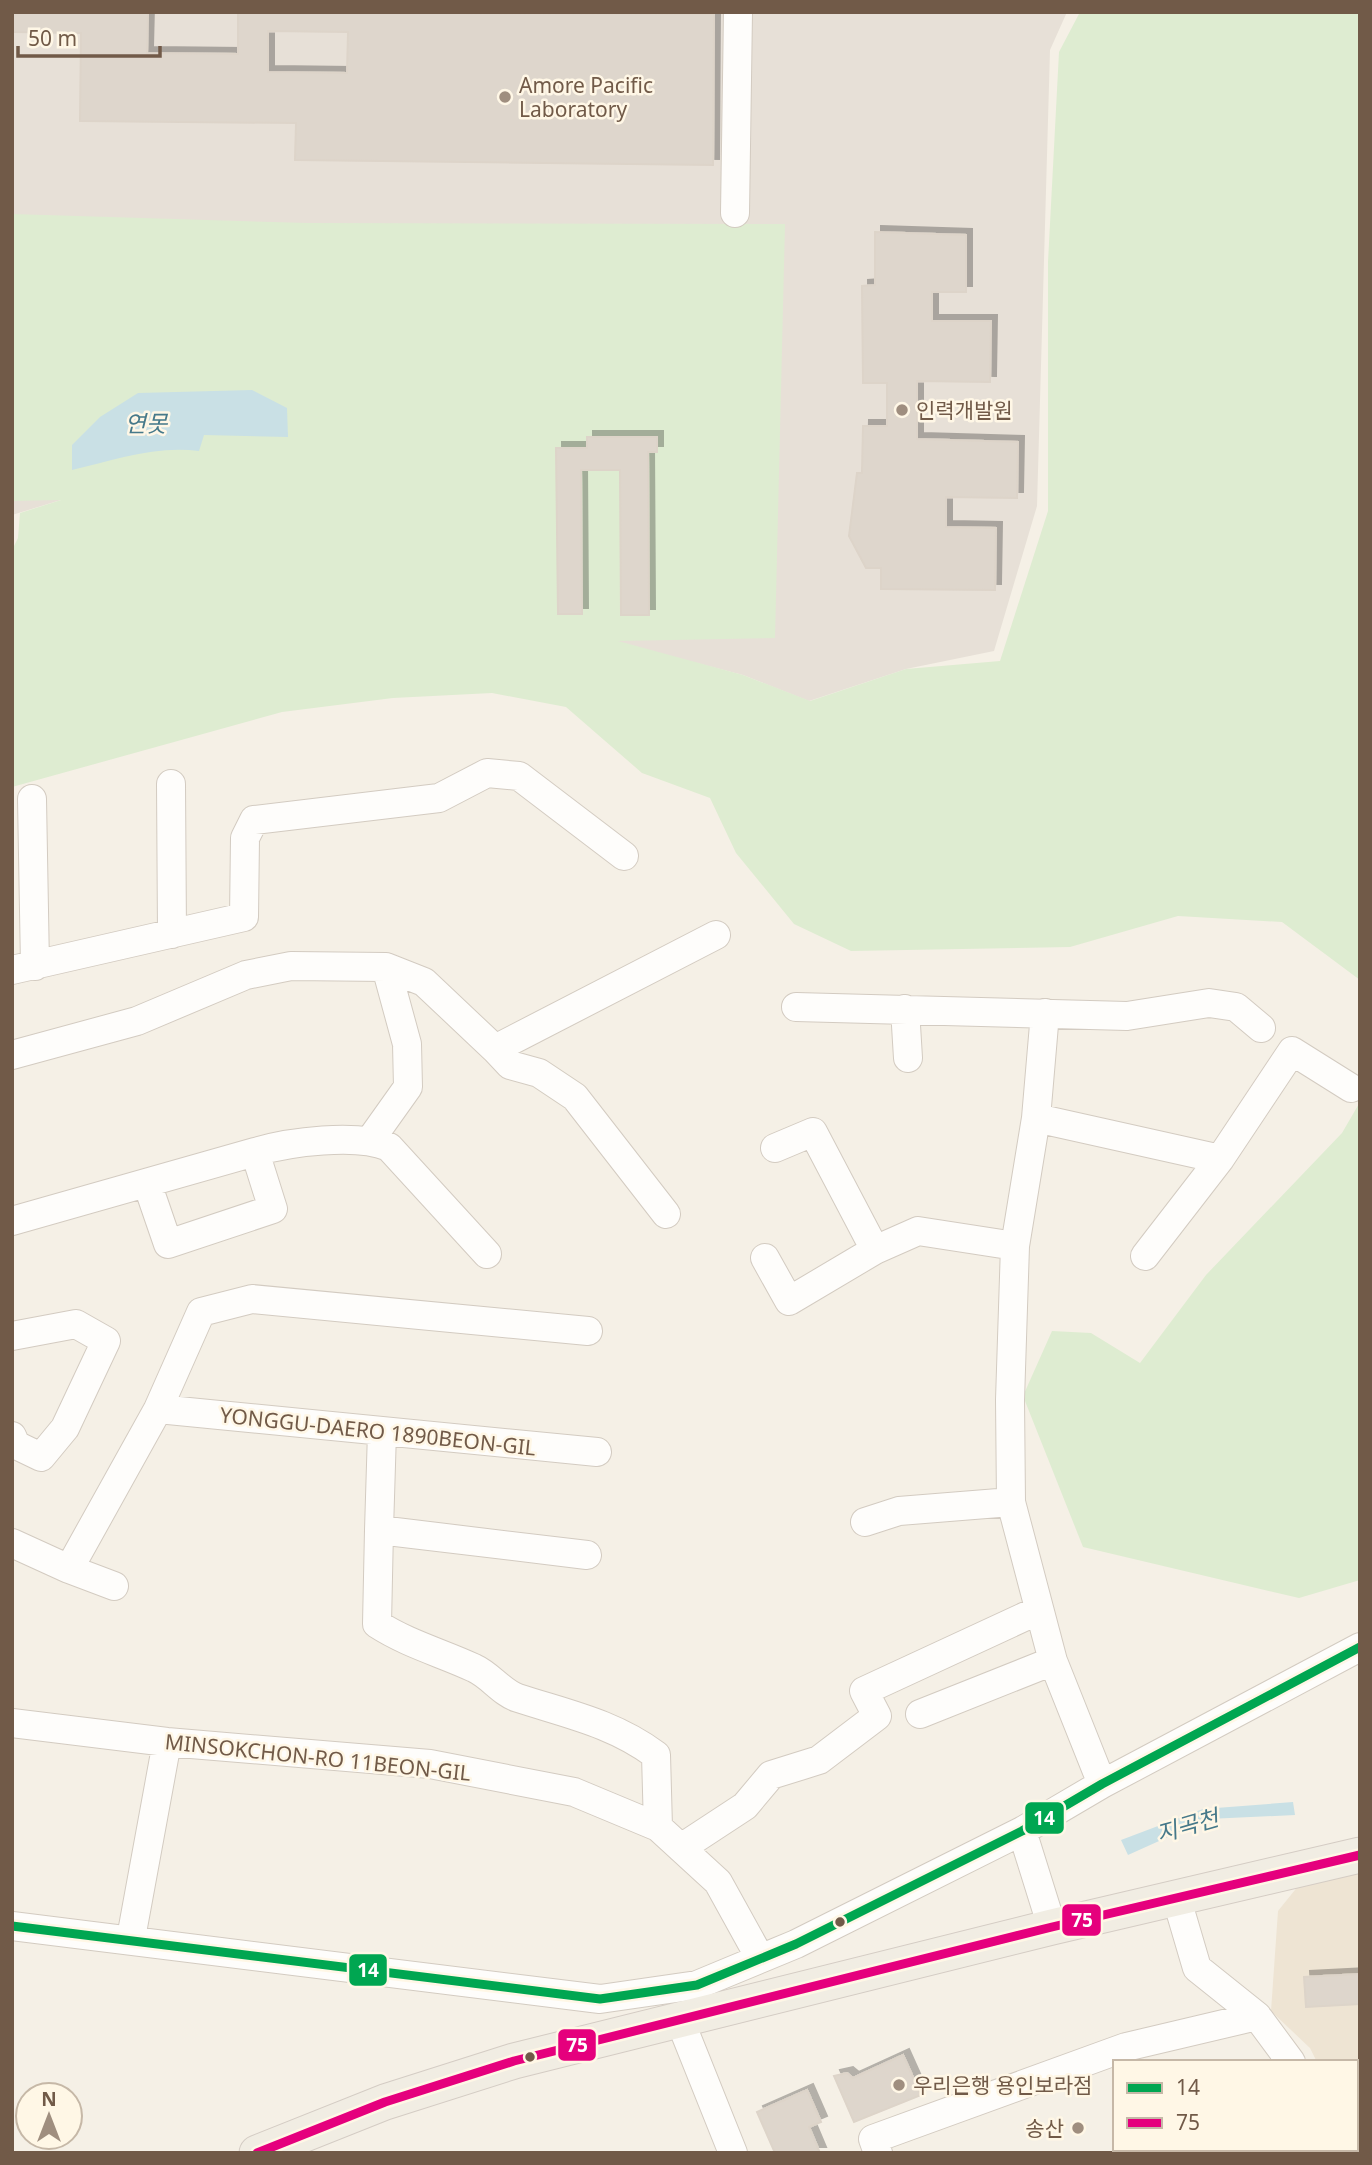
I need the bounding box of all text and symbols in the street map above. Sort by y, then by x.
scale bar [18,14,159,58]
text: 50 m [28,24,77,52]
place label: Amore Pacific Laboratory [519,71,653,123]
marker: Amore Pacific Laboratory [497,89,513,105]
place label: 인력개발원 [916,396,1013,424]
marker: 인력개발원 [894,402,910,418]
water label: 연못 [125,407,169,439]
street label: YONGGU-DAERO 1890BEON-GIL [219,1400,537,1462]
street label: MINSOKCHON-RO 11BEON-GIL [164,1727,472,1787]
water label: 지곡천 [1152,1800,1225,1849]
line badge: 14 [1024,1801,1065,1835]
text: 14 [1033,1805,1055,1831]
line badge: 75 [1061,1903,1102,1937]
text: 75 [1071,1907,1093,1933]
unlabelled marker [833,1915,847,1929]
line badge: 14 [348,1953,388,1987]
text: 14 [357,1957,379,1983]
line badge: 75 [557,2028,597,2062]
text: 75 [566,2032,588,2058]
unlabelled marker [523,2050,537,2064]
legend [1113,2060,1358,2151]
place label: 우리은행 용인보라점 [913,2071,1092,2099]
text: 14 [1176,2073,1200,2101]
marker: 우리은행 용인보라점 [891,2077,907,2093]
north arrow [14,2081,84,2151]
text: N [41,2086,57,2112]
text: 75 [1176,2108,1200,2136]
place label: 송산 [1025,2114,1064,2142]
marker: 송산 [1070,2120,1086,2136]

